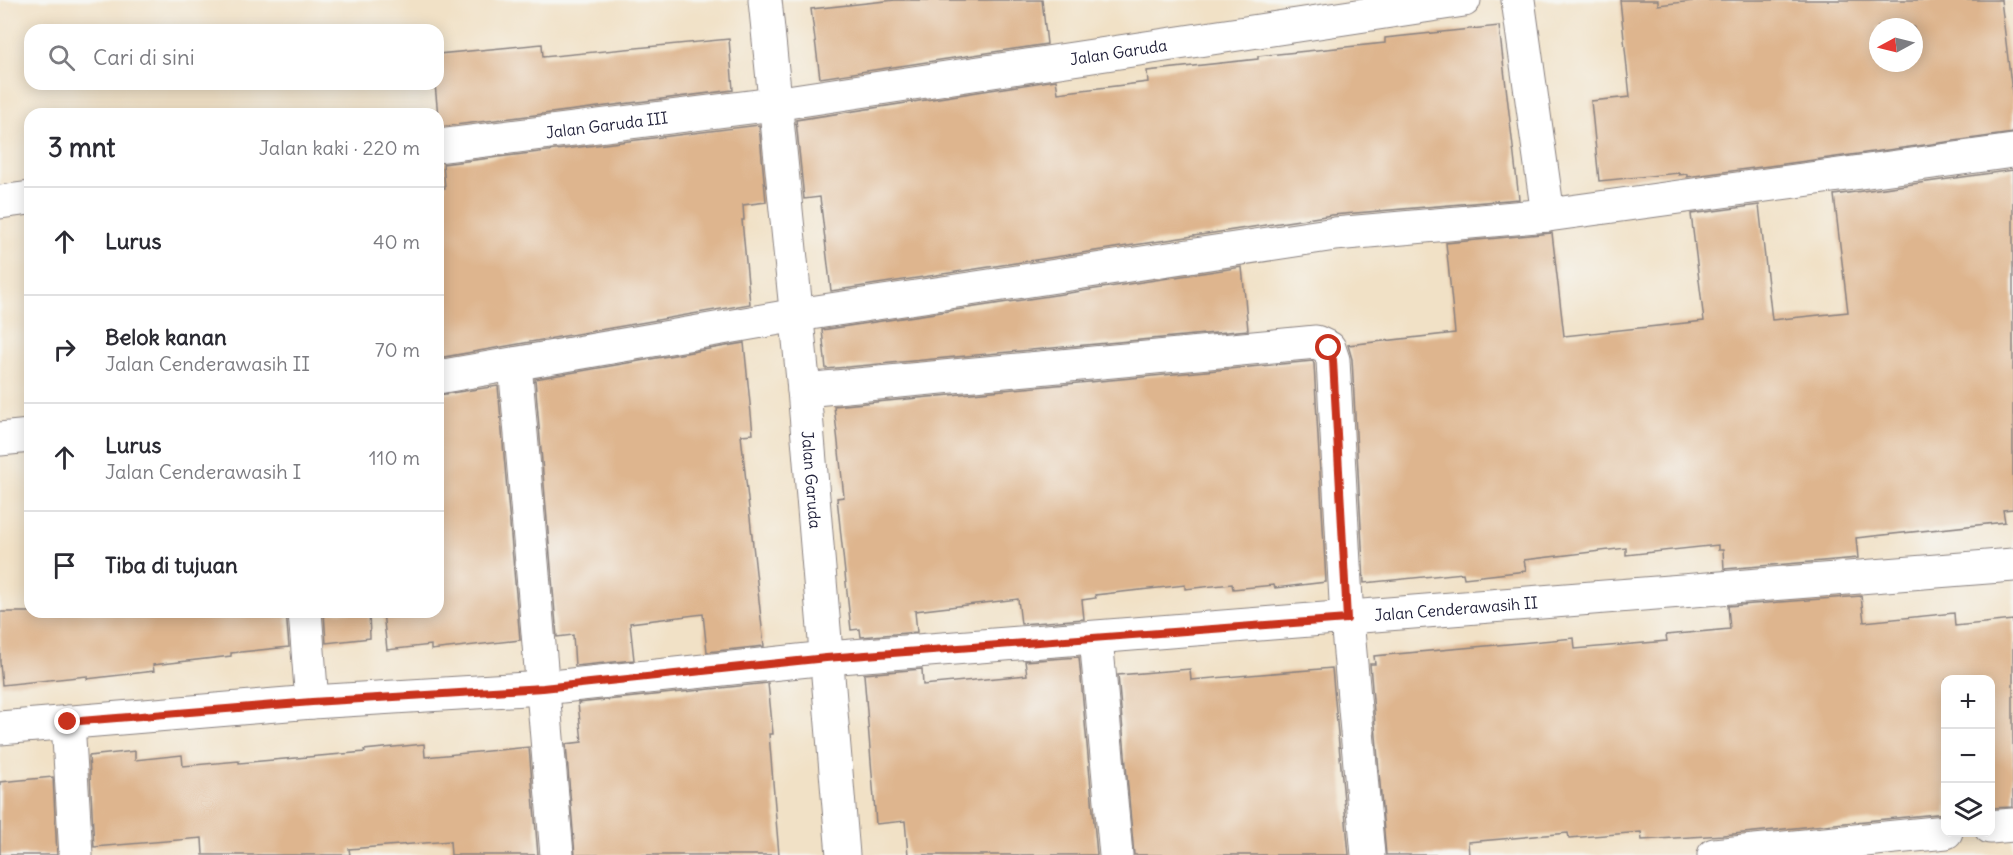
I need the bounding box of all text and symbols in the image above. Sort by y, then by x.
north arrow [1869,18,1923,72]
search box [24,24,444,90]
street label: Jalan Garuda [1068,35,1169,69]
icon: search [45,41,78,74]
text: Cari di sini [93,43,195,71]
street label: Jalan Garuda III [544,107,669,142]
text: 3 mnt [48,131,115,164]
text: Jalan kaki · 220 m [259,135,420,160]
icon: ahead [48,225,81,258]
text: Lurus [105,227,161,255]
text: 40 m [373,229,420,254]
text: Belok kanan [105,323,227,351]
icon: right [48,333,81,366]
route start [1315,334,1341,360]
text: 70 m [375,337,420,362]
text: Jalan Cenderawasih II [105,351,310,376]
street label: Jalan Garuda [797,430,826,529]
text: Lurus [105,431,161,459]
icon: ahead [48,441,81,474]
text: 110 m [369,445,420,470]
text: Jalan Cenderawasih I [105,459,301,484]
icon: arrive [48,549,81,582]
text: Tiba di tujuan [105,551,238,579]
street label: Jalan Cenderawasih II [1373,592,1539,625]
map controls [1941,675,1995,837]
button: + [1941,675,1995,729]
route end [54,708,80,734]
button: − [1941,729,1995,783]
button: layers [1941,783,1995,837]

